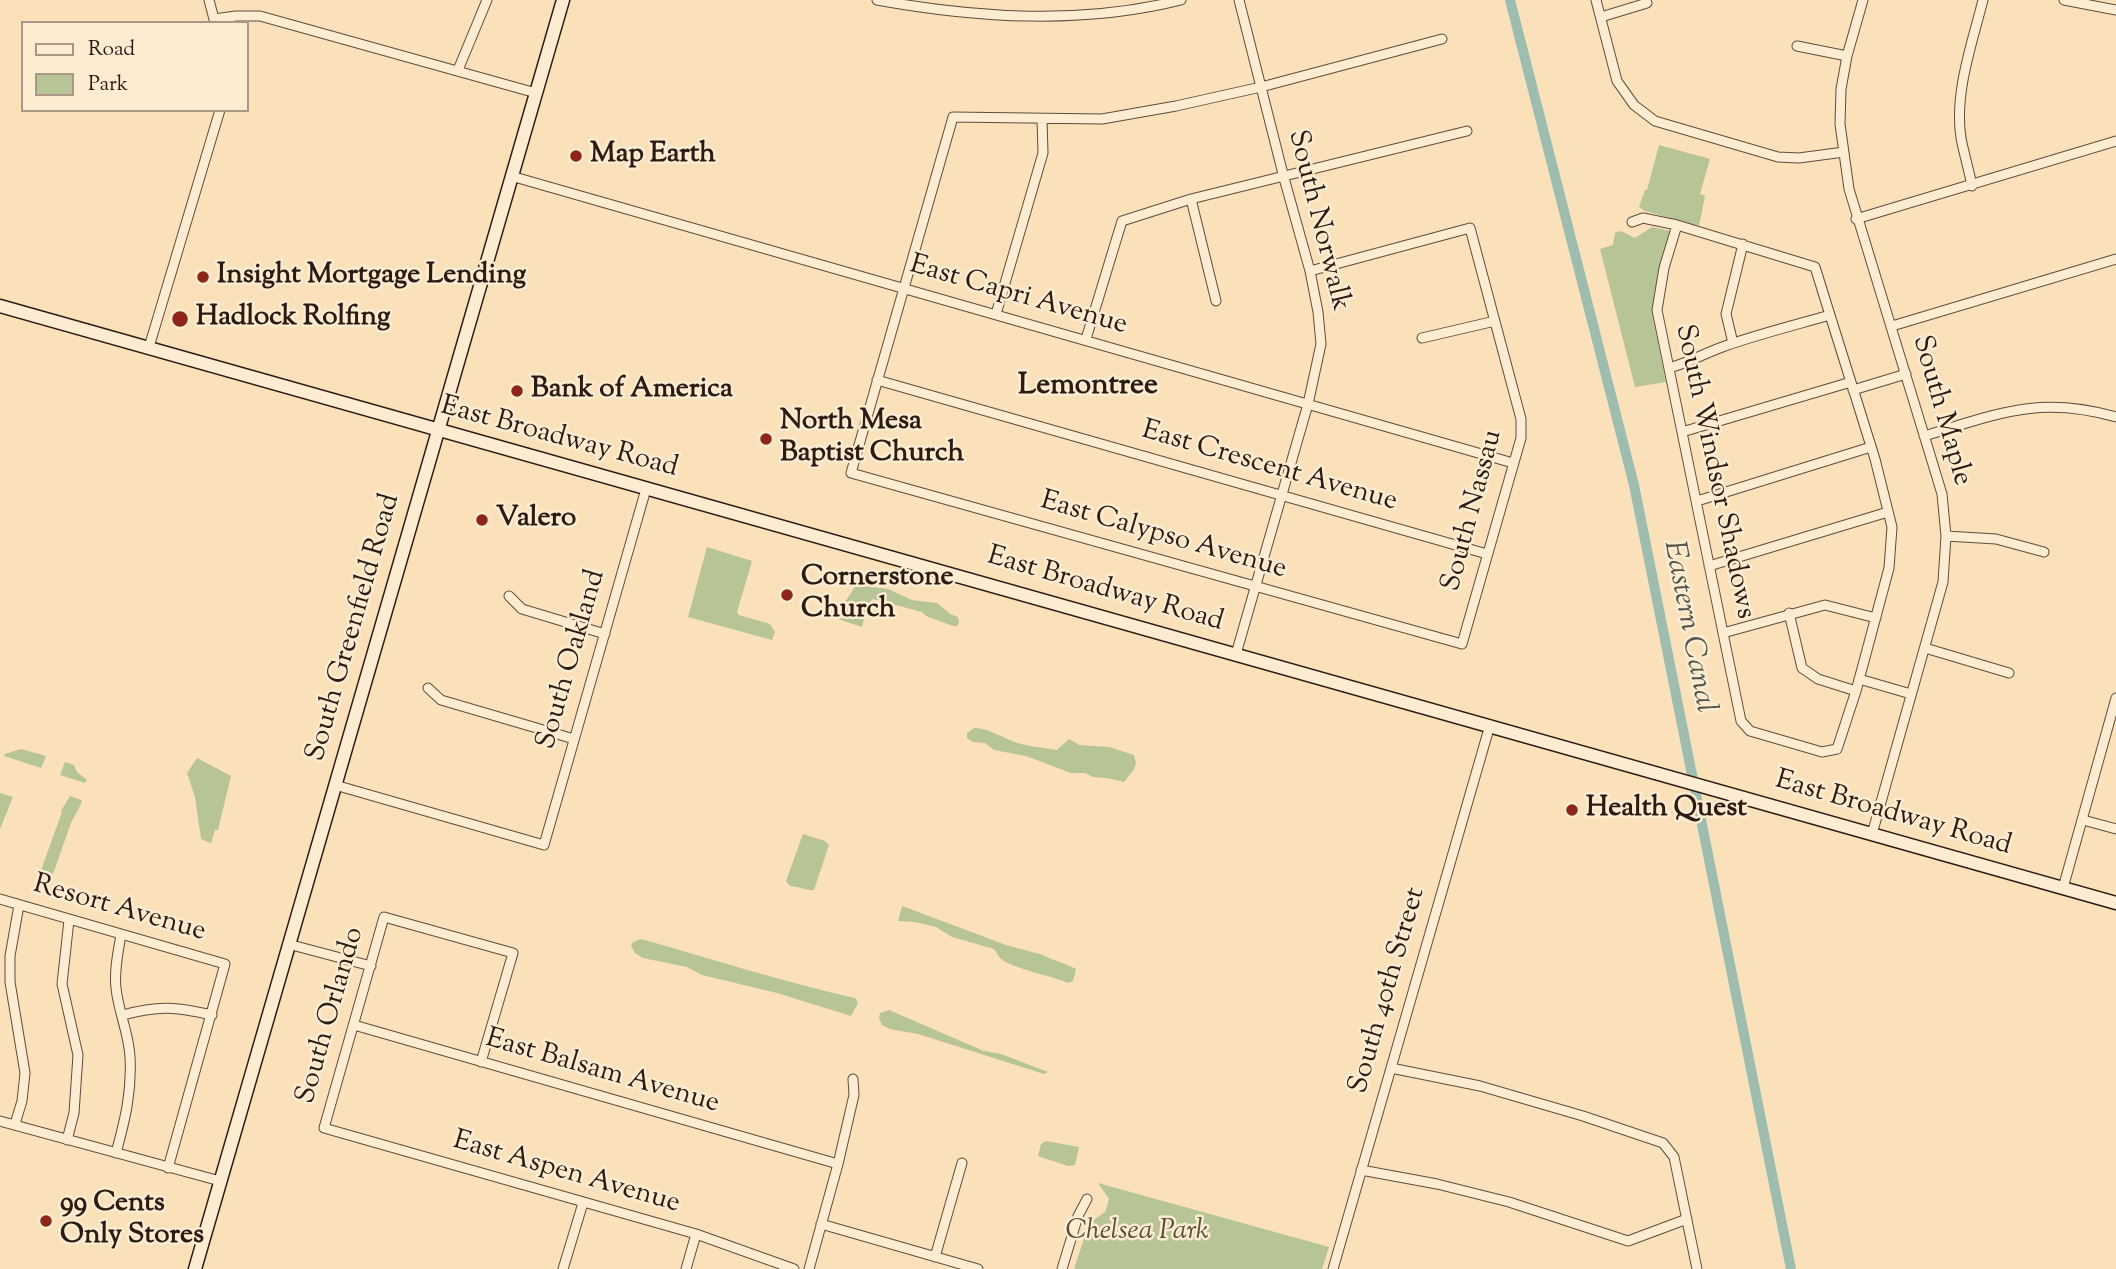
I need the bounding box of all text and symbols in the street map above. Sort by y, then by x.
legend [21,21,248,112]
text: Road [88,35,135,65]
text: Park [88,70,128,100]
street label: South Norwalk [1278,127,1356,315]
place label: Map Earth [590,139,716,173]
marker: Map Earth [568,148,584,164]
street label: East Capri Avenue [905,250,1131,344]
place label: Insight Mortgage Lending [217,260,526,294]
marker: Insight Mortgage Lending [195,269,211,285]
place label: Hadlock Rolfing [196,302,390,336]
marker: Hadlock Rolfing [170,309,190,329]
street label: South Windsor Shadows [1665,322,1761,622]
street label: South Maple [1903,332,1977,490]
district label: Lemontree [1018,370,1158,406]
place label: Bank of America [531,374,733,408]
marker: Bank of America [509,383,525,399]
street label: East Broadway Road [437,391,681,487]
place label: North Mesa Baptist Church [780,406,964,472]
street label: East Crescent Avenue [1137,415,1401,521]
street label: South Nassau [1436,427,1512,595]
marker: North Mesa Baptist Church [758,431,774,447]
street label: East Calypso Avenue [1036,486,1290,588]
street label: South Greenfield Road [301,490,409,766]
place label: Valero [496,503,576,537]
marker: Valero [474,512,490,528]
water label: Eastern Canal [1653,538,1721,716]
street label: East Broadway Road [983,541,1227,641]
place label: Cornerstone Church [801,562,954,628]
street label: South Oakland [531,566,615,754]
marker: Cornerstone Church [779,587,795,603]
street label: East Broadway Road [1771,765,2015,865]
place label: Health Quest [1586,793,1747,827]
marker: Health Quest [1564,802,1580,818]
street label: Resort Avenue [29,869,209,951]
street label: South 40th Street [1344,884,1434,1098]
street label: South Orlando [291,924,373,1108]
street label: East Balsam Avenue [481,1024,723,1122]
street label: East Aspen Avenue [449,1125,683,1223]
place label: 99 Cents Only Stores [60,1188,204,1254]
marker: 99 Cents Only Stores [38,1213,54,1229]
park label: Chelsea Park [1065,1216,1209,1250]

